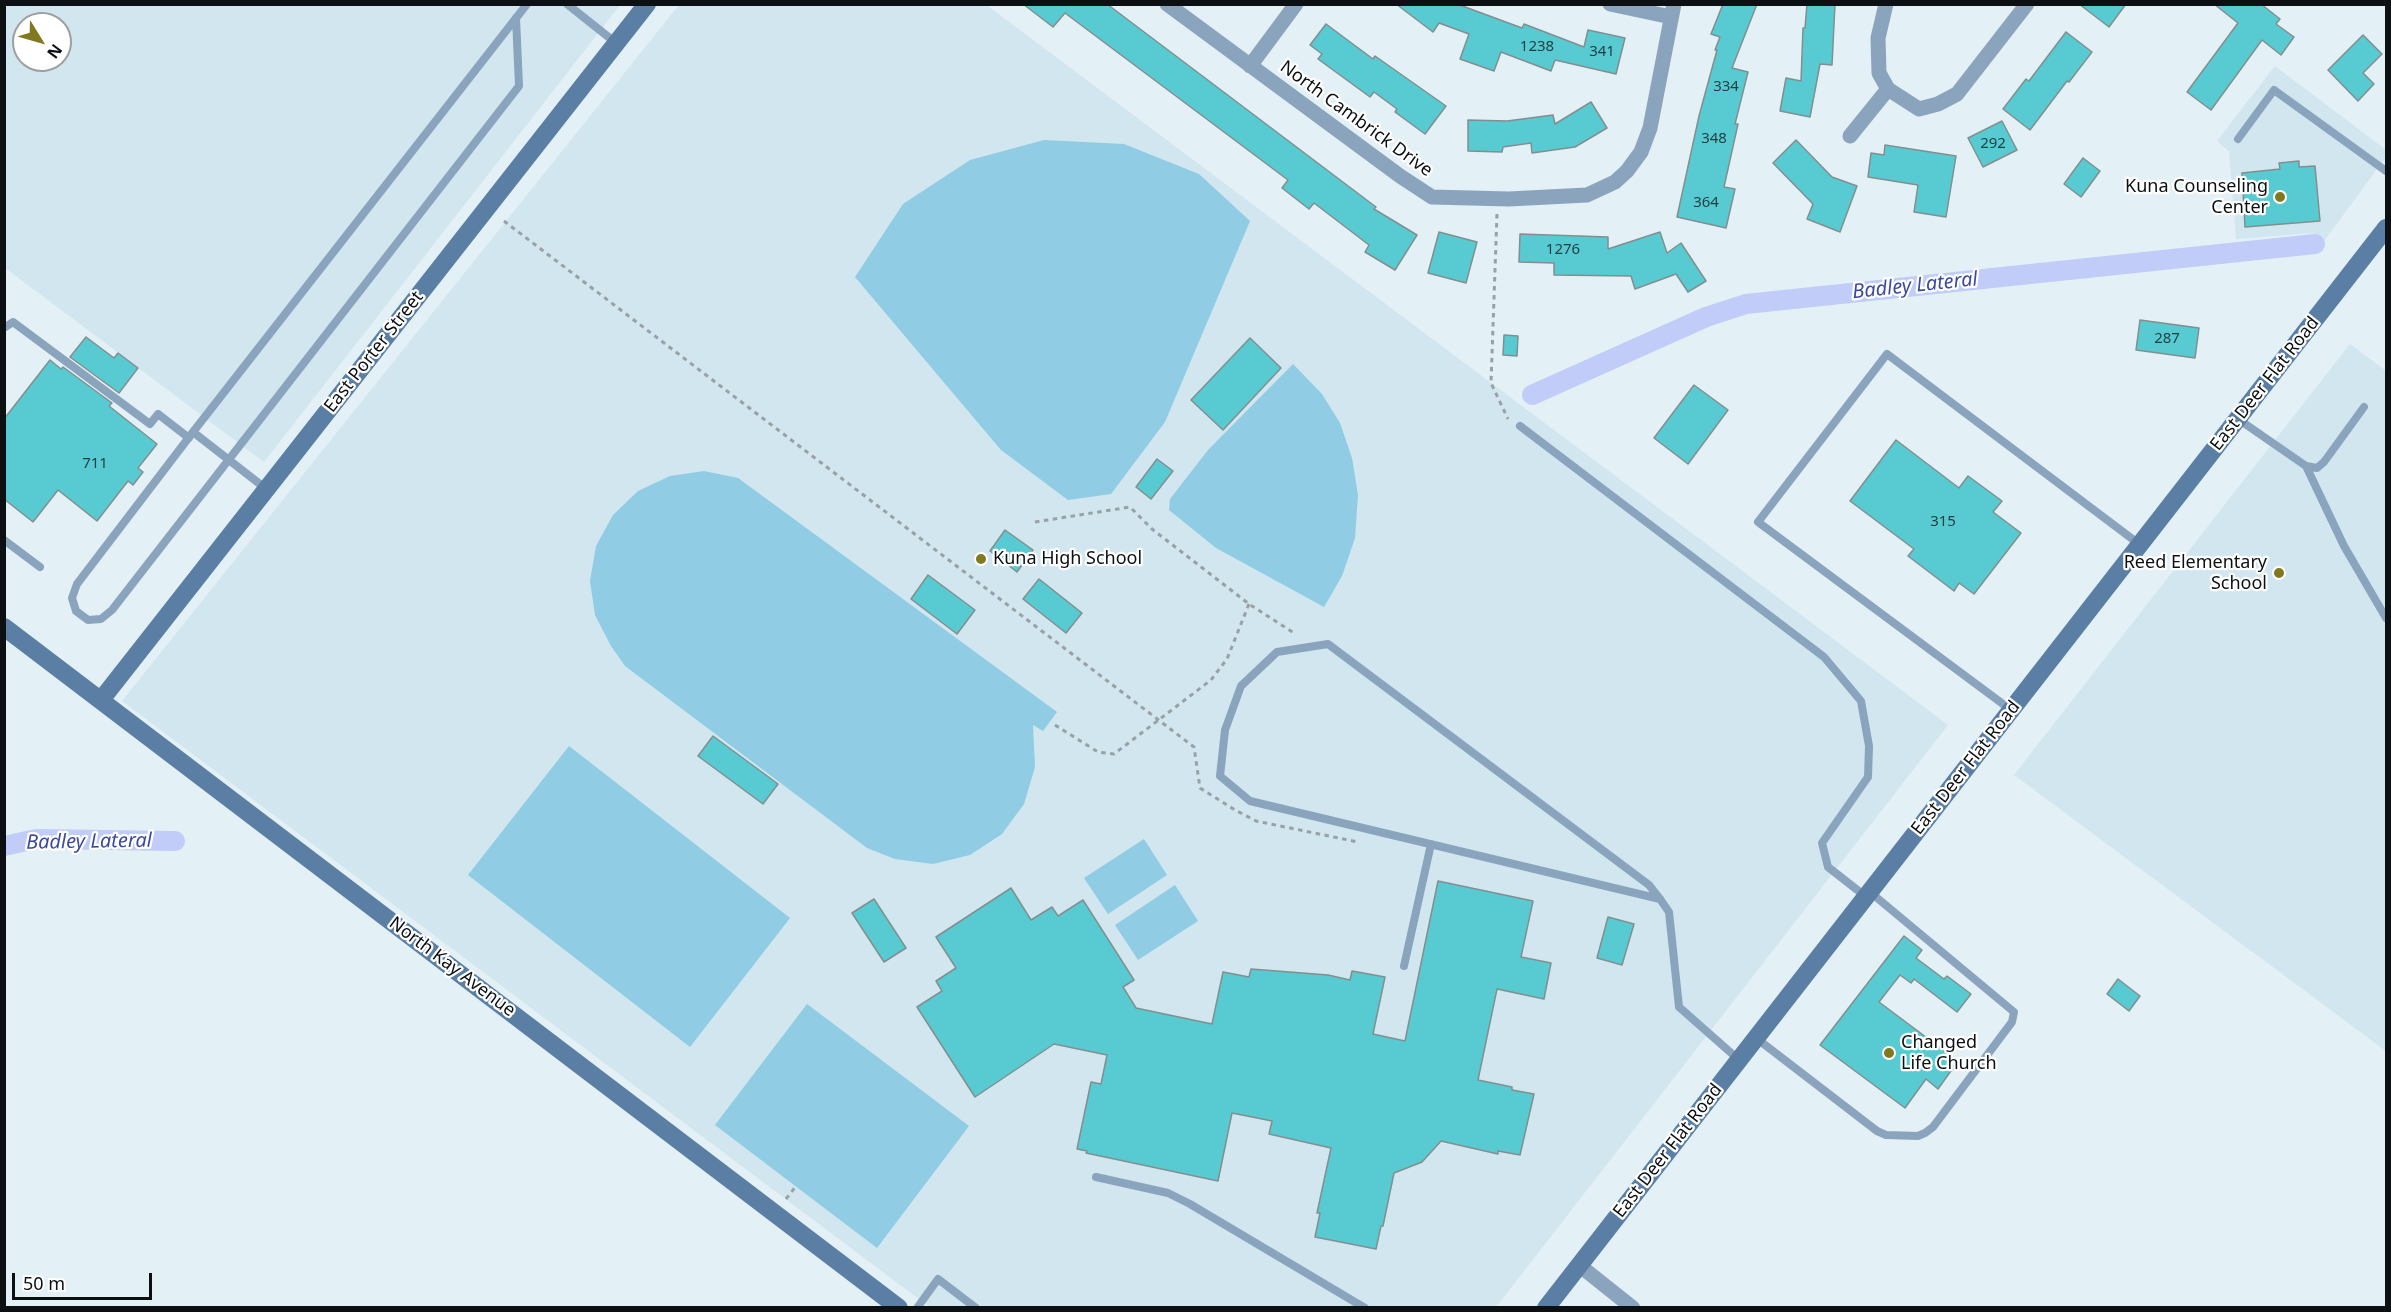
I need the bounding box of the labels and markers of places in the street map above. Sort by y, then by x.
place label: Kuna Counseling Center [2125,176,2268,219]
marker: Kuna Counseling Center [2273,190,2287,204]
place label: Kuna High School [993,548,1142,570]
marker: Kuna High School [974,552,988,566]
place label: Reed Elementary School [2124,552,2267,594]
marker: Reed Elementary School [2272,566,2286,580]
place label: Changed Life Church [1901,1032,1997,1074]
marker: Changed Life Church [1882,1046,1896,1060]

